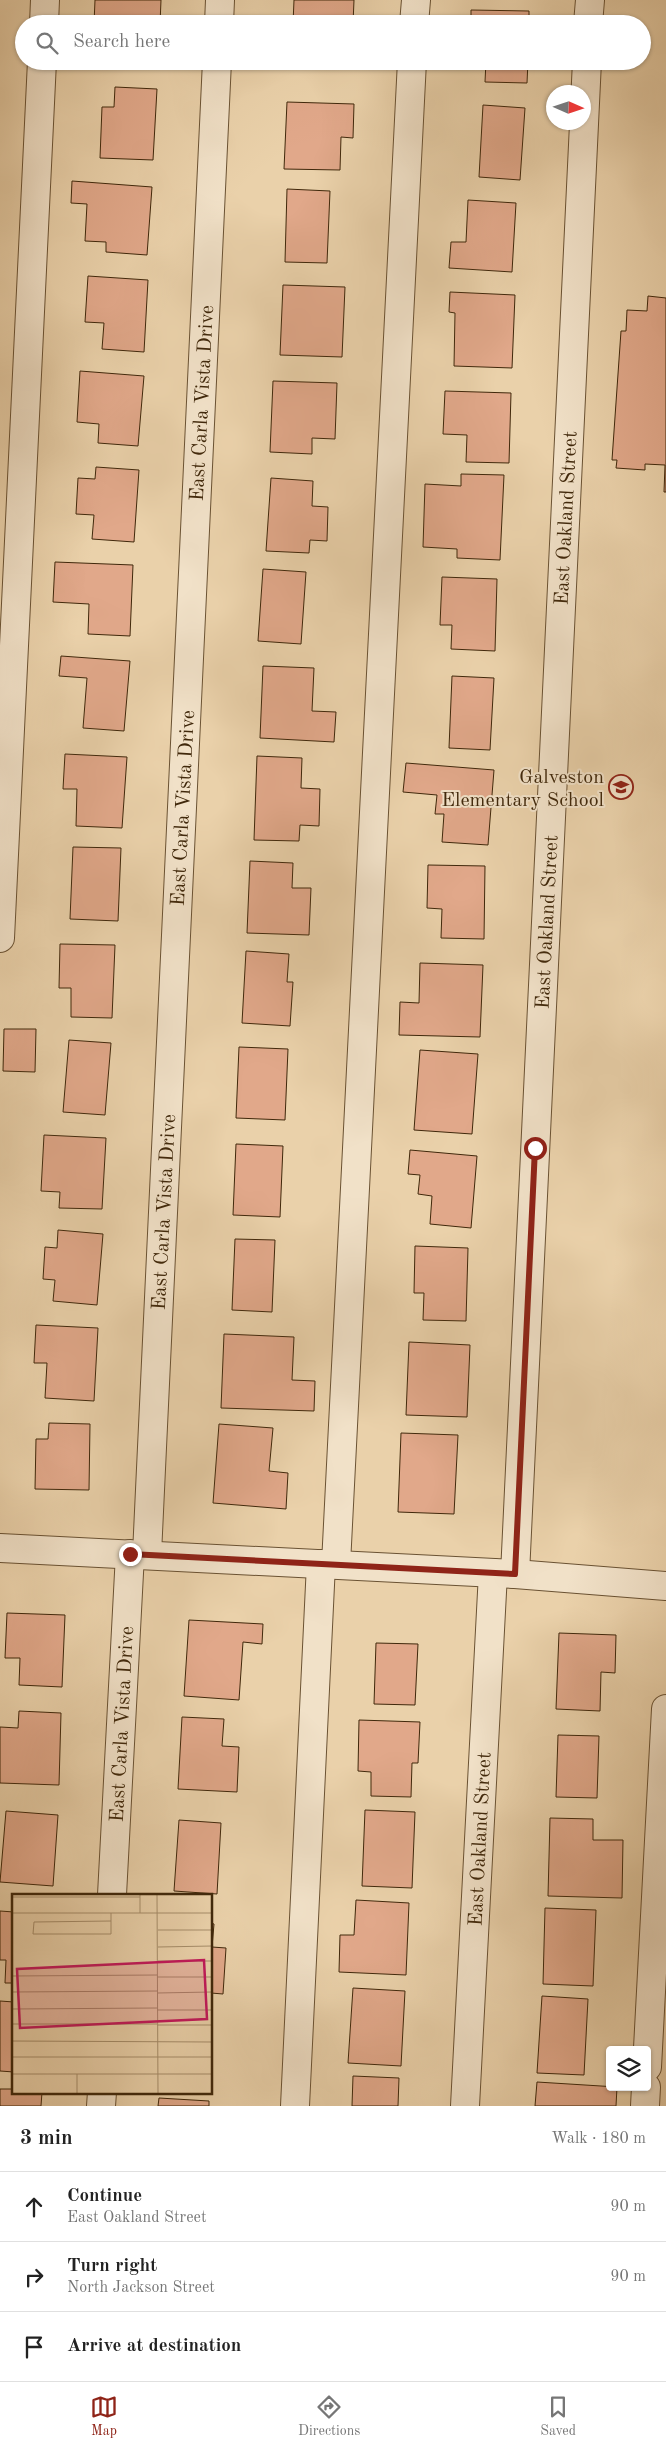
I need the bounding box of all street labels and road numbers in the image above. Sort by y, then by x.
street label: East Carla Vista Drive [188,304,218,502]
street label: East Oakland Street [552,431,582,606]
street label: East Carla Vista Drive [169,709,199,907]
street label: East Oakland Street [533,835,563,1010]
street label: East Carla Vista Drive [150,1113,180,1311]
street label: East Carla Vista Drive [108,1625,138,1823]
street label: East Oakland Street [466,1752,496,1927]

